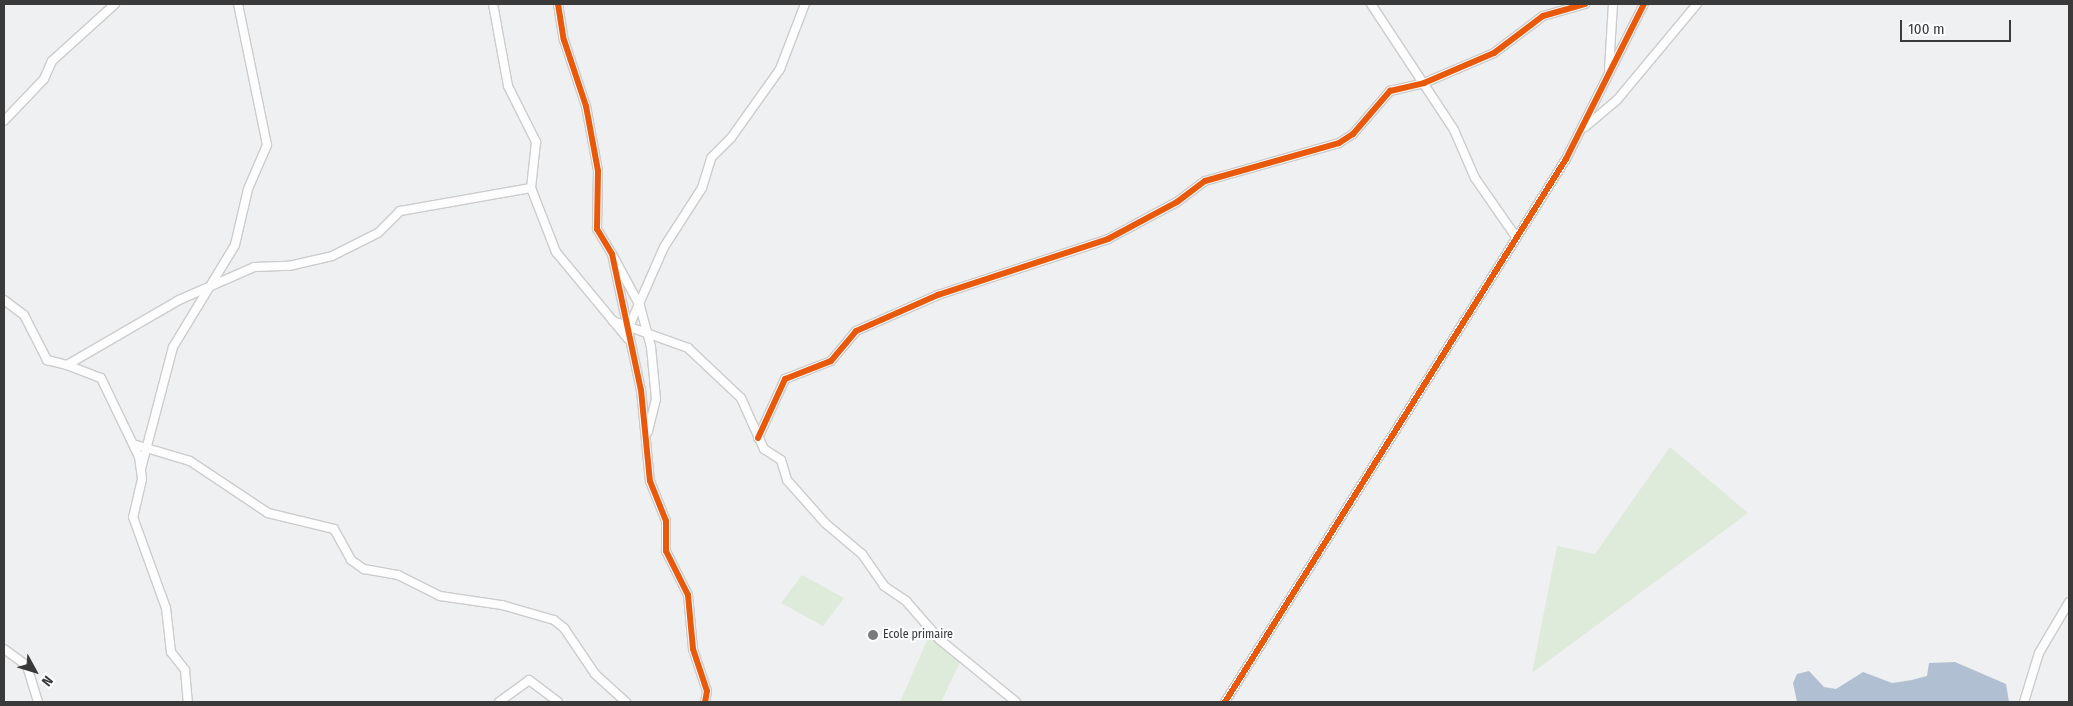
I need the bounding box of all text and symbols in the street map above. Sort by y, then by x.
scale bar [1903,10,2014,42]
text: 100 m [1908,20,1945,38]
place label: Ecole primaire [883,628,953,642]
marker: Ecole primaire [867,629,879,641]
north arrow [10,646,60,696]
text: N [38,672,56,689]

